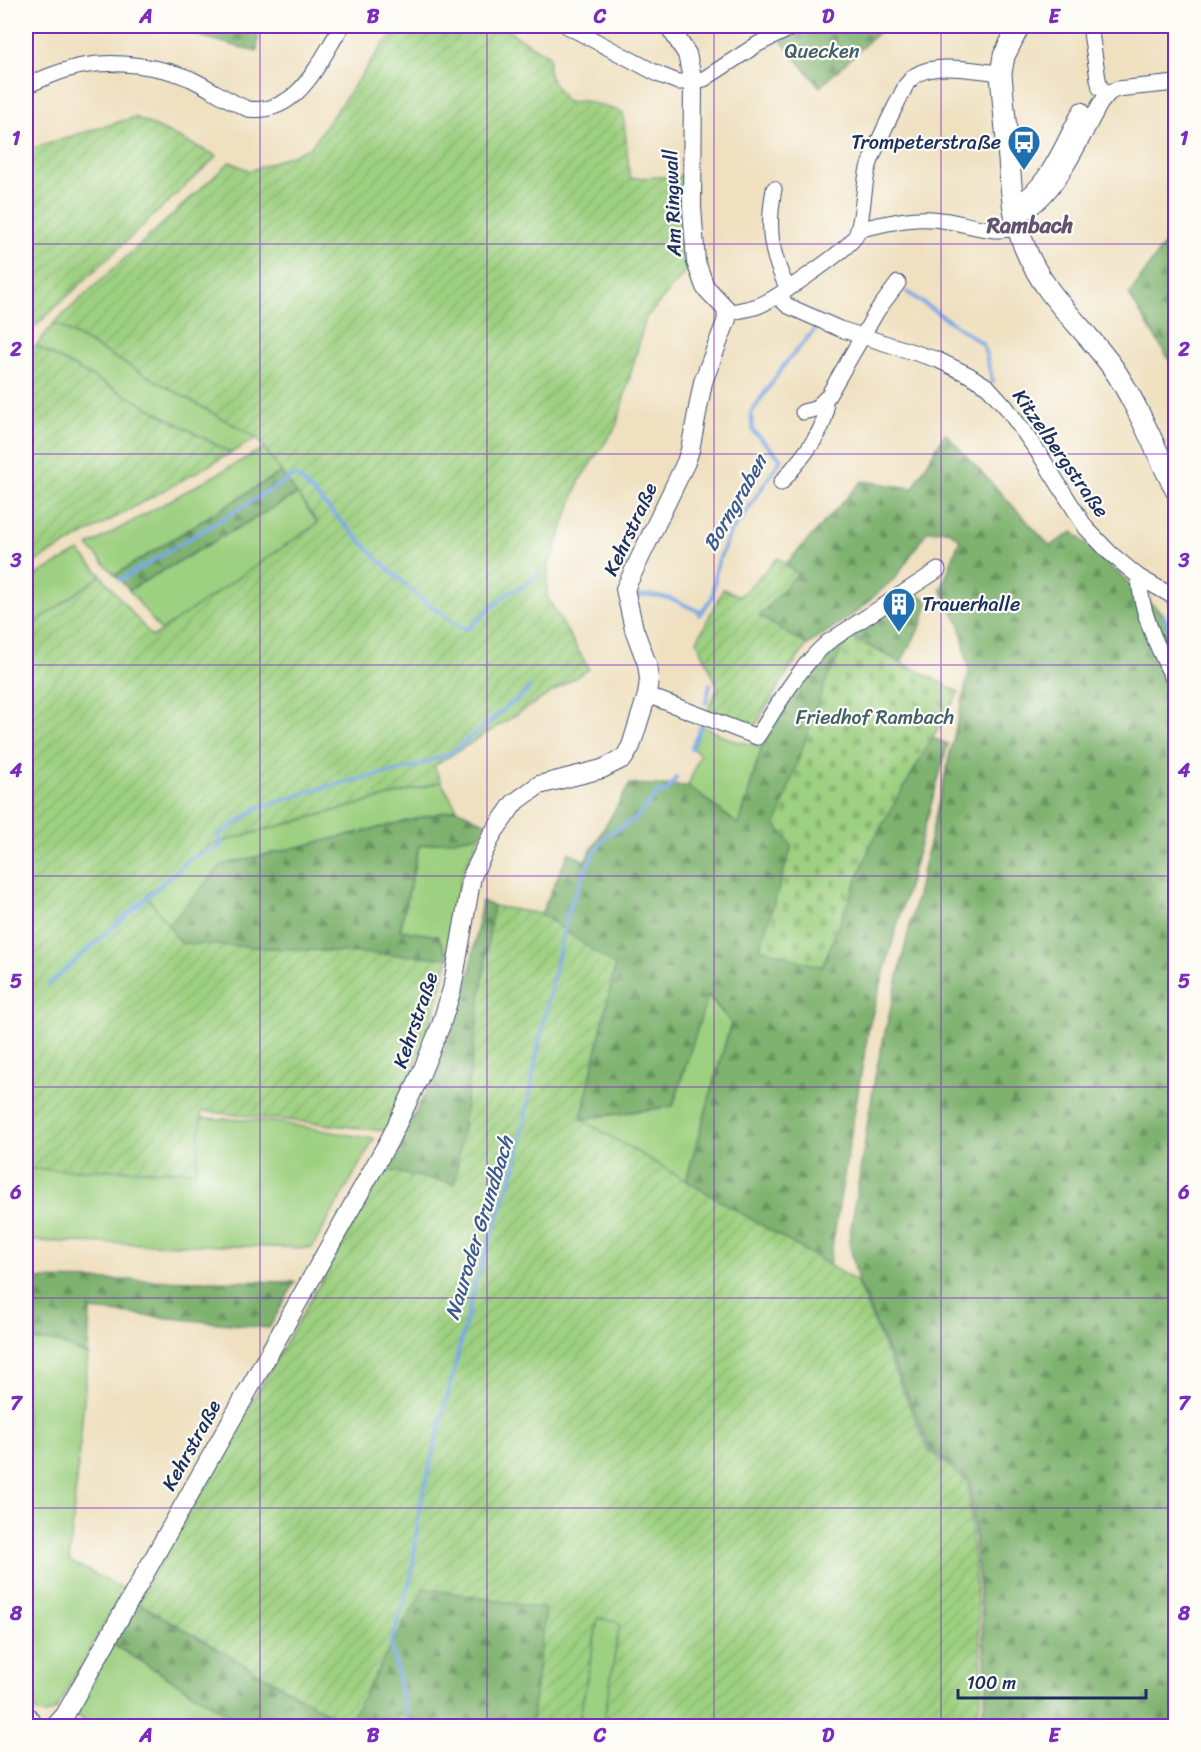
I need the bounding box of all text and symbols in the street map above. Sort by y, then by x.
text: A [138,0,153,34]
text: B [367,0,380,34]
text: C [593,0,607,34]
text: D [822,0,835,34]
text: E [1048,0,1061,34]
park label: Quecken [784,34,860,69]
text: 1 [12,121,21,156]
text: 1 [1180,121,1189,156]
bus stop icon: Trompeterstraße [1006,124,1042,171]
place label: Trompeterstraße [851,125,1001,160]
street label: Am Ringwall [653,148,692,258]
district label: Rambach [986,206,1074,245]
text: 2 [9,332,22,367]
text: 2 [1177,332,1190,367]
street label: Kitzelbergstraße [1003,381,1118,525]
water label: Borngraben [692,445,779,559]
street label: Kehrstraße [594,476,668,582]
text: 3 [10,543,22,578]
text: 3 [1178,543,1190,578]
building icon: Trauerhalle [881,586,917,633]
place label: Trauerhalle [922,587,1020,622]
park label: Friedhof Rambach [796,700,954,735]
text: 4 [9,753,23,788]
text: 4 [1177,753,1191,788]
text: 5 [10,964,22,999]
text: 5 [1178,964,1190,999]
street label: Kehrstraße [383,967,448,1073]
water label: Nauroder Grundbach [433,1130,526,1324]
text: 6 [9,1175,22,1210]
text: 6 [1177,1175,1190,1210]
text: 7 [10,1386,23,1421]
text: 7 [1178,1386,1191,1421]
street label: Kehrstraße [152,1393,231,1497]
text: 8 [9,1596,23,1631]
text: 8 [1177,1596,1191,1631]
scale bar [958,1662,1146,1700]
text: 100 m [967,1667,1016,1699]
text: A [138,1718,153,1752]
text: B [367,1718,380,1752]
text: C [593,1718,607,1752]
text: D [822,1718,835,1752]
text: E [1048,1718,1061,1752]

